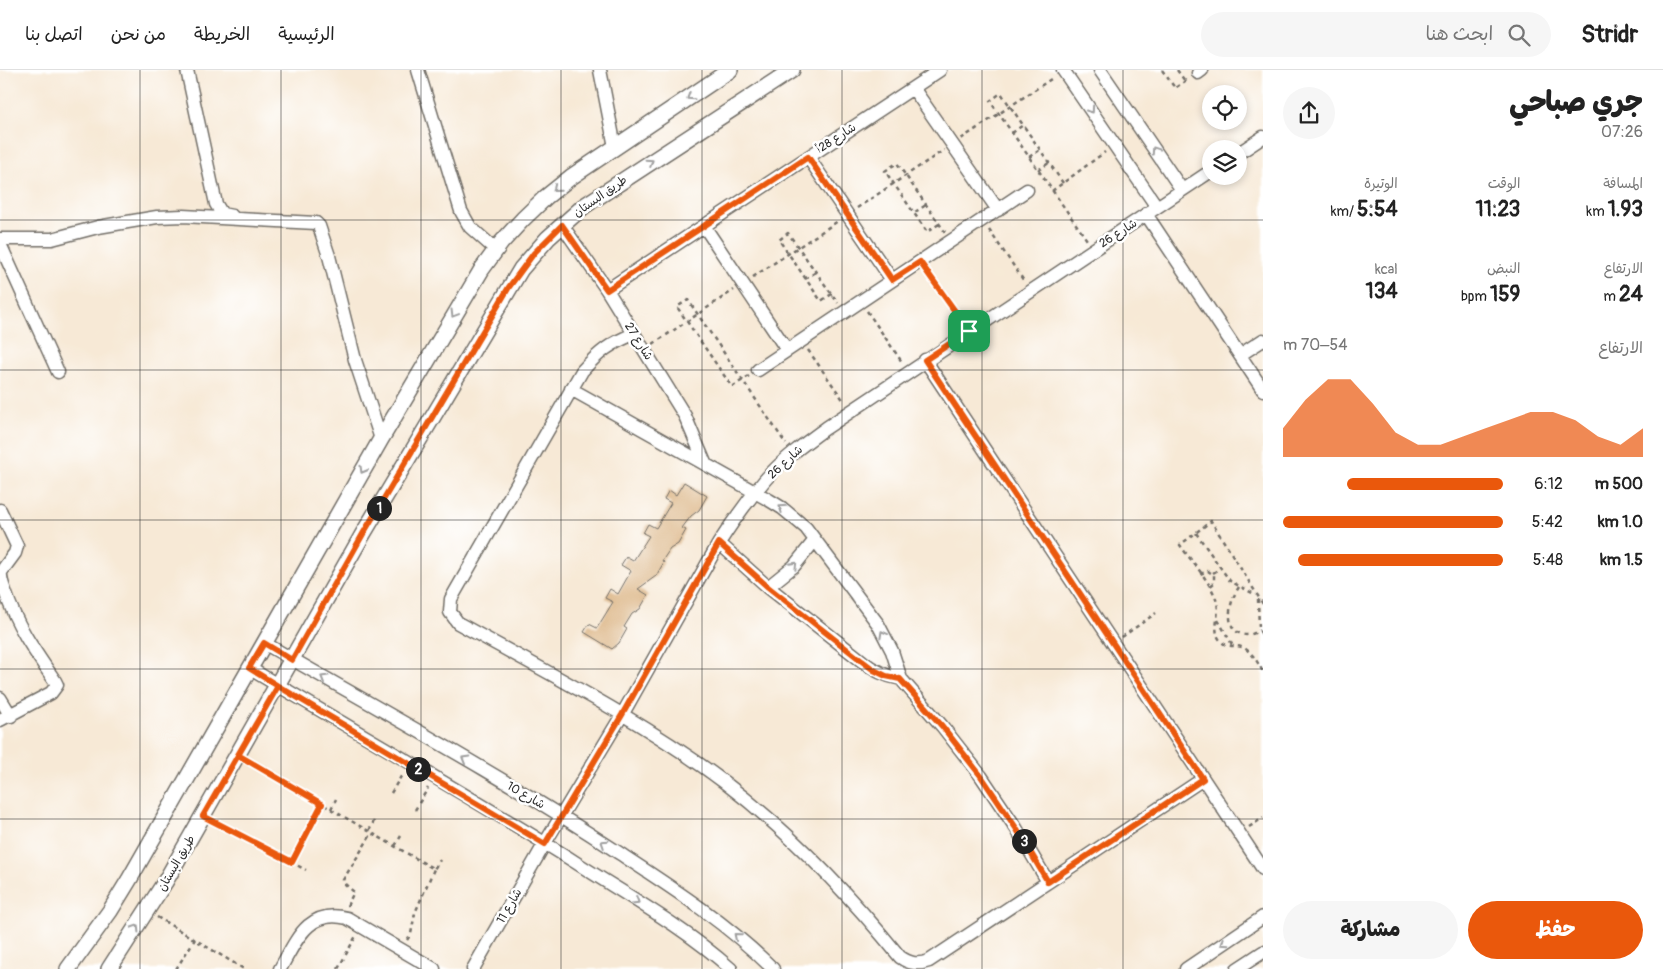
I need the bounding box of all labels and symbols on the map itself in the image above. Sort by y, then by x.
one-way arrow [686,91,695,100]
one-way arrow [1085,104,1094,114]
street label: شارع 28أ [814,120,859,158]
one-way arrow [1151,146,1161,155]
one-way arrow [645,159,654,168]
street label: طريق البستان [570,172,630,220]
one-way arrow [553,183,562,191]
street label: شارع 26 [1096,216,1141,252]
one-way arrow [451,309,461,318]
pin [948,310,990,352]
street label: شارع 27 [620,320,656,363]
street label: شارع 26 [765,442,807,483]
one-way arrow [360,464,370,473]
pin: 1 [366,496,392,520]
one-way arrow [778,505,787,514]
one-way arrow [788,562,797,571]
one-way arrow [880,630,890,639]
one-way arrow [321,674,330,684]
pin: 2 [406,756,430,782]
one-way arrow [461,756,470,766]
street label: شارع 10 [504,779,547,813]
pin: 3 [1012,828,1036,854]
street label: طريق البستان [154,833,199,894]
one-way arrow [600,840,610,849]
street label: شارع 11 [493,886,526,927]
one-way arrow [631,894,640,904]
one-way arrow [130,924,139,934]
one-way arrow [734,934,743,942]
one-way arrow [1221,937,1230,946]

